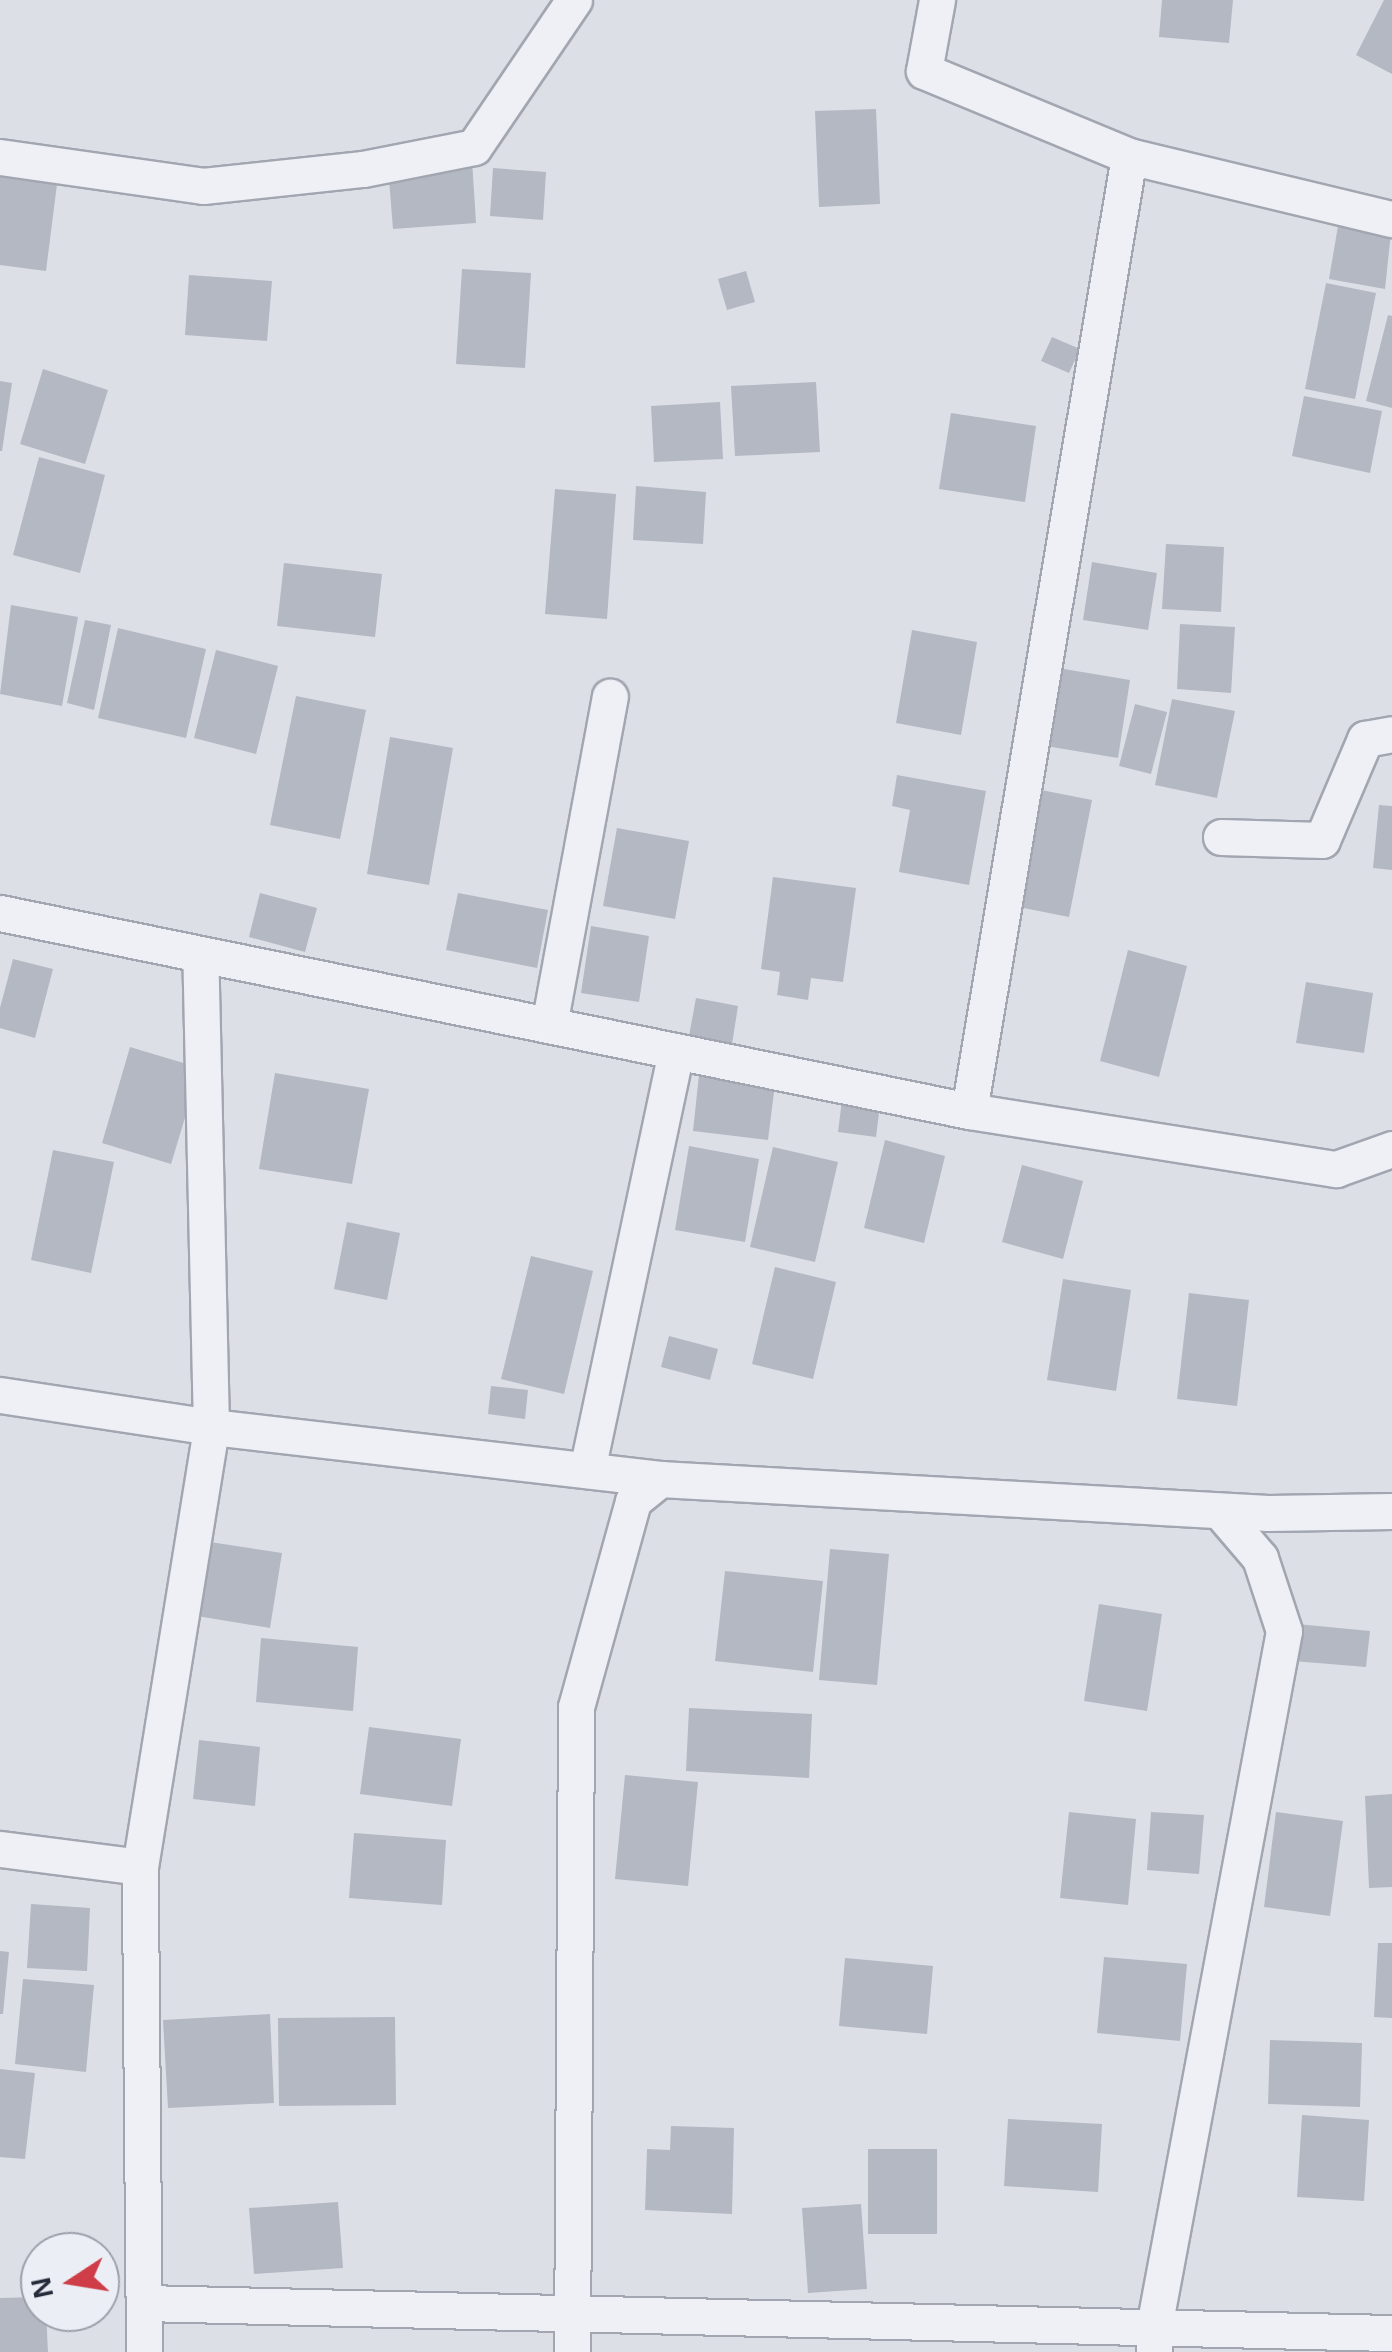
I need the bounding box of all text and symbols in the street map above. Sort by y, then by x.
north arrow [20,2232,120,2332]
text: N [25,2275,59,2301]

